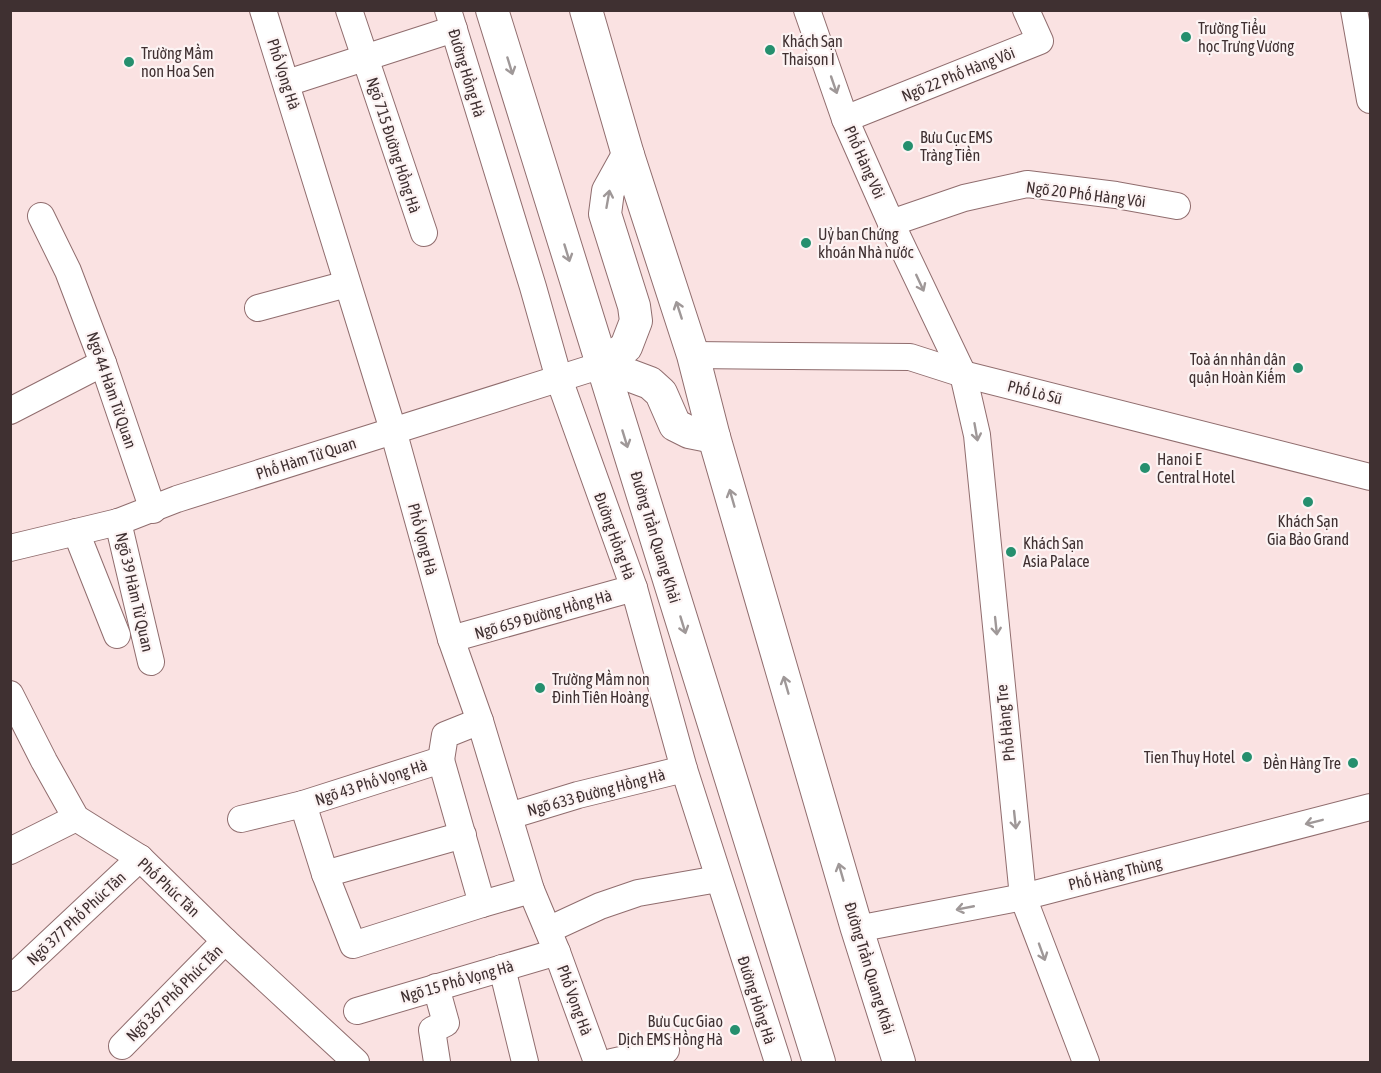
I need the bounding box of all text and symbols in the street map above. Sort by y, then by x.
place label: Trường Tiểu học Trưng Vương [1198,18,1294,56]
street label: Đường Hồng Hà [444,26,490,120]
marker: Trường Tiểu học Trưng Vương [1179,30,1193,44]
place label: Khách Sạn Thaison I [782,32,843,68]
street label: Phố Vọng Hà [263,36,305,112]
street label: Ngõ 22 Phố Hàng Vôi [898,42,1018,106]
place label: Trường Mầm non Hoa Sen [141,43,214,80]
marker: Khách Sạn Thaison I [763,43,777,57]
marker: Trường Mầm non Hoa Sen [122,55,136,69]
one-way arrow [505,56,516,75]
street label: Ngõ 715 Đường Hồng Hà [363,74,425,216]
one-way arrow [829,76,840,94]
street label: Phố Hàng Vôi [840,123,890,201]
place label: Bưu Cục EMS Tràng Tiền [920,128,993,165]
marker: Bưu Cục EMS Tràng Tiền [901,139,915,153]
street label: Ngõ 20 Phố Hàng Vôi [1025,177,1147,211]
one-way arrow [603,190,614,209]
place label: Uỷ ban Chứng khoán Nhà nước [818,225,914,261]
marker: Uỷ ban Chứng khoán Nhà nước [799,236,813,250]
one-way arrow [562,243,573,262]
one-way arrow [915,274,927,292]
one-way arrow [673,301,684,320]
street label: Ngõ 44 Hàm Tử Quan [83,329,140,451]
place label: Toà án nhân dân quận Hoàn Kiếm [1189,350,1286,387]
marker: Toà án nhân dân quận Hoàn Kiếm [1291,361,1305,375]
street label: Phố Lò Sũ [1006,376,1064,407]
one-way arrow [971,421,982,441]
one-way arrow [620,429,631,448]
street label: Phố Hàm Tử Quan [253,432,358,483]
place label: Hanoi E Central Hotel [1157,450,1236,486]
marker: Hanoi E Central Hotel [1138,461,1152,475]
street label: Đường Trần Quang Khải [626,469,686,605]
one-way arrow [726,489,737,508]
street label: Đường Hồng Hà [590,490,640,582]
marker: Khách Sạn Gia Bảo Grand [1301,495,1315,509]
street label: Phố Vọng Hà [404,501,442,577]
place label: Khách Sạn Gia Bảo Grand [1267,512,1349,548]
street label: Ngõ 39 Hàm Tử Quan [112,531,157,654]
place label: Khách Sạn Asia Palace [1023,534,1090,570]
marker: Khách Sạn Asia Palace [1004,545,1018,559]
street label: Ngõ 659 Đường Hồng Hà [472,585,614,643]
one-way arrow [678,615,689,634]
one-way arrow [991,615,1002,635]
place label: Trường Mầm non Đinh Tiên Hoàng [552,669,650,707]
one-way arrow [780,676,792,695]
marker: Trường Mầm non Đinh Tiên Hoàng [533,681,547,695]
street label: Phố Hàng Tre [991,684,1019,762]
place label: Tien Thuy Hotel [1144,748,1236,767]
marker: Tien Thuy Hotel [1240,750,1254,764]
place label: Đền Hàng Tre [1263,753,1341,773]
street label: Ngõ 43 Phố Vọng Hà [312,754,430,810]
marker: Đền Hàng Tre [1346,756,1360,770]
street label: Ngõ 633 Đường Hồng Hà [525,764,667,820]
one-way arrow [1010,809,1021,829]
one-way arrow [1305,817,1324,828]
street label: Phố Hàng Thùng [1066,852,1164,894]
street label: Phố Phúc Tân [134,853,204,920]
one-way arrow [834,863,846,882]
street label: Ngõ 377 Phố Phúc Tân [22,867,130,969]
street label: Đường Trần Quang Khải [840,900,900,1036]
one-way arrow [956,903,975,914]
street label: Ngõ 367 Phố Phúc Tân [122,941,226,1045]
one-way arrow [1038,942,1049,961]
street label: Đường Hồng Hà [733,953,781,1047]
street label: Ngõ 15 Phố Vọng Hà [398,955,516,1007]
street label: Phố Vọng Hà [553,962,597,1038]
place label: Bưu Cục Giao Dịch EMS Hồng Hà [618,1012,723,1049]
marker: Bưu Cục Giao Dịch EMS Hồng Hà [728,1023,742,1037]

